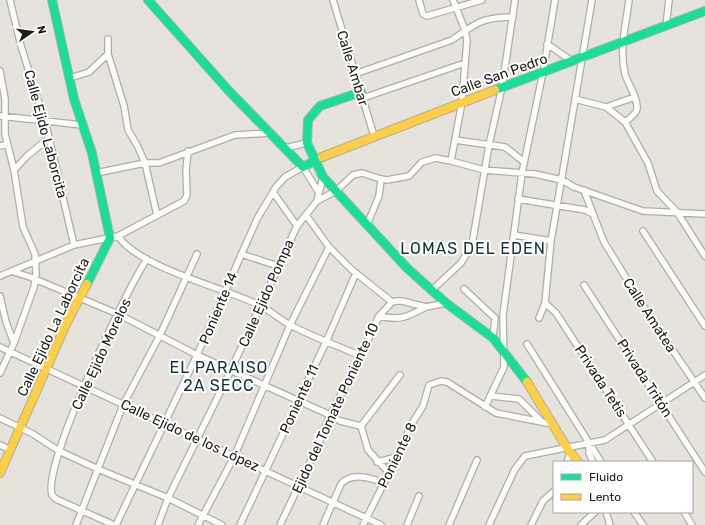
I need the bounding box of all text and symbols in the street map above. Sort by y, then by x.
north arrow [12,12,52,52]
text: N [34,25,48,35]
street label: Calle Ambar [333,28,372,109]
street label: Calle San Pedro [448,50,550,101]
street label: Calle Ejido Laborcita [20,68,71,200]
street label: Calle Ejido Pompa [235,237,298,350]
district label: LOMAS DEL EDEN [400,239,546,258]
street label: Calle Ejido La Laborcita [14,255,93,399]
street label: Poniente 14 [196,269,241,347]
street label: Calle Amatea [619,275,680,356]
street label: Calle Ejido Morelos [68,296,135,413]
street label: Ejido del Tomate Poniente 10 [288,320,383,496]
street label: Privada Tritón [613,336,676,421]
street label: Privada Tetis [571,342,630,421]
district label: EL PARAISO 2A SECC [170,358,268,395]
street label: Poniente 11 [276,362,323,436]
street label: Calle Ejido de los López [118,396,262,475]
street label: Poniente 8 [374,420,421,491]
legend [553,461,693,513]
text: Fluido [589,470,623,484]
text: Lento [589,490,621,504]

